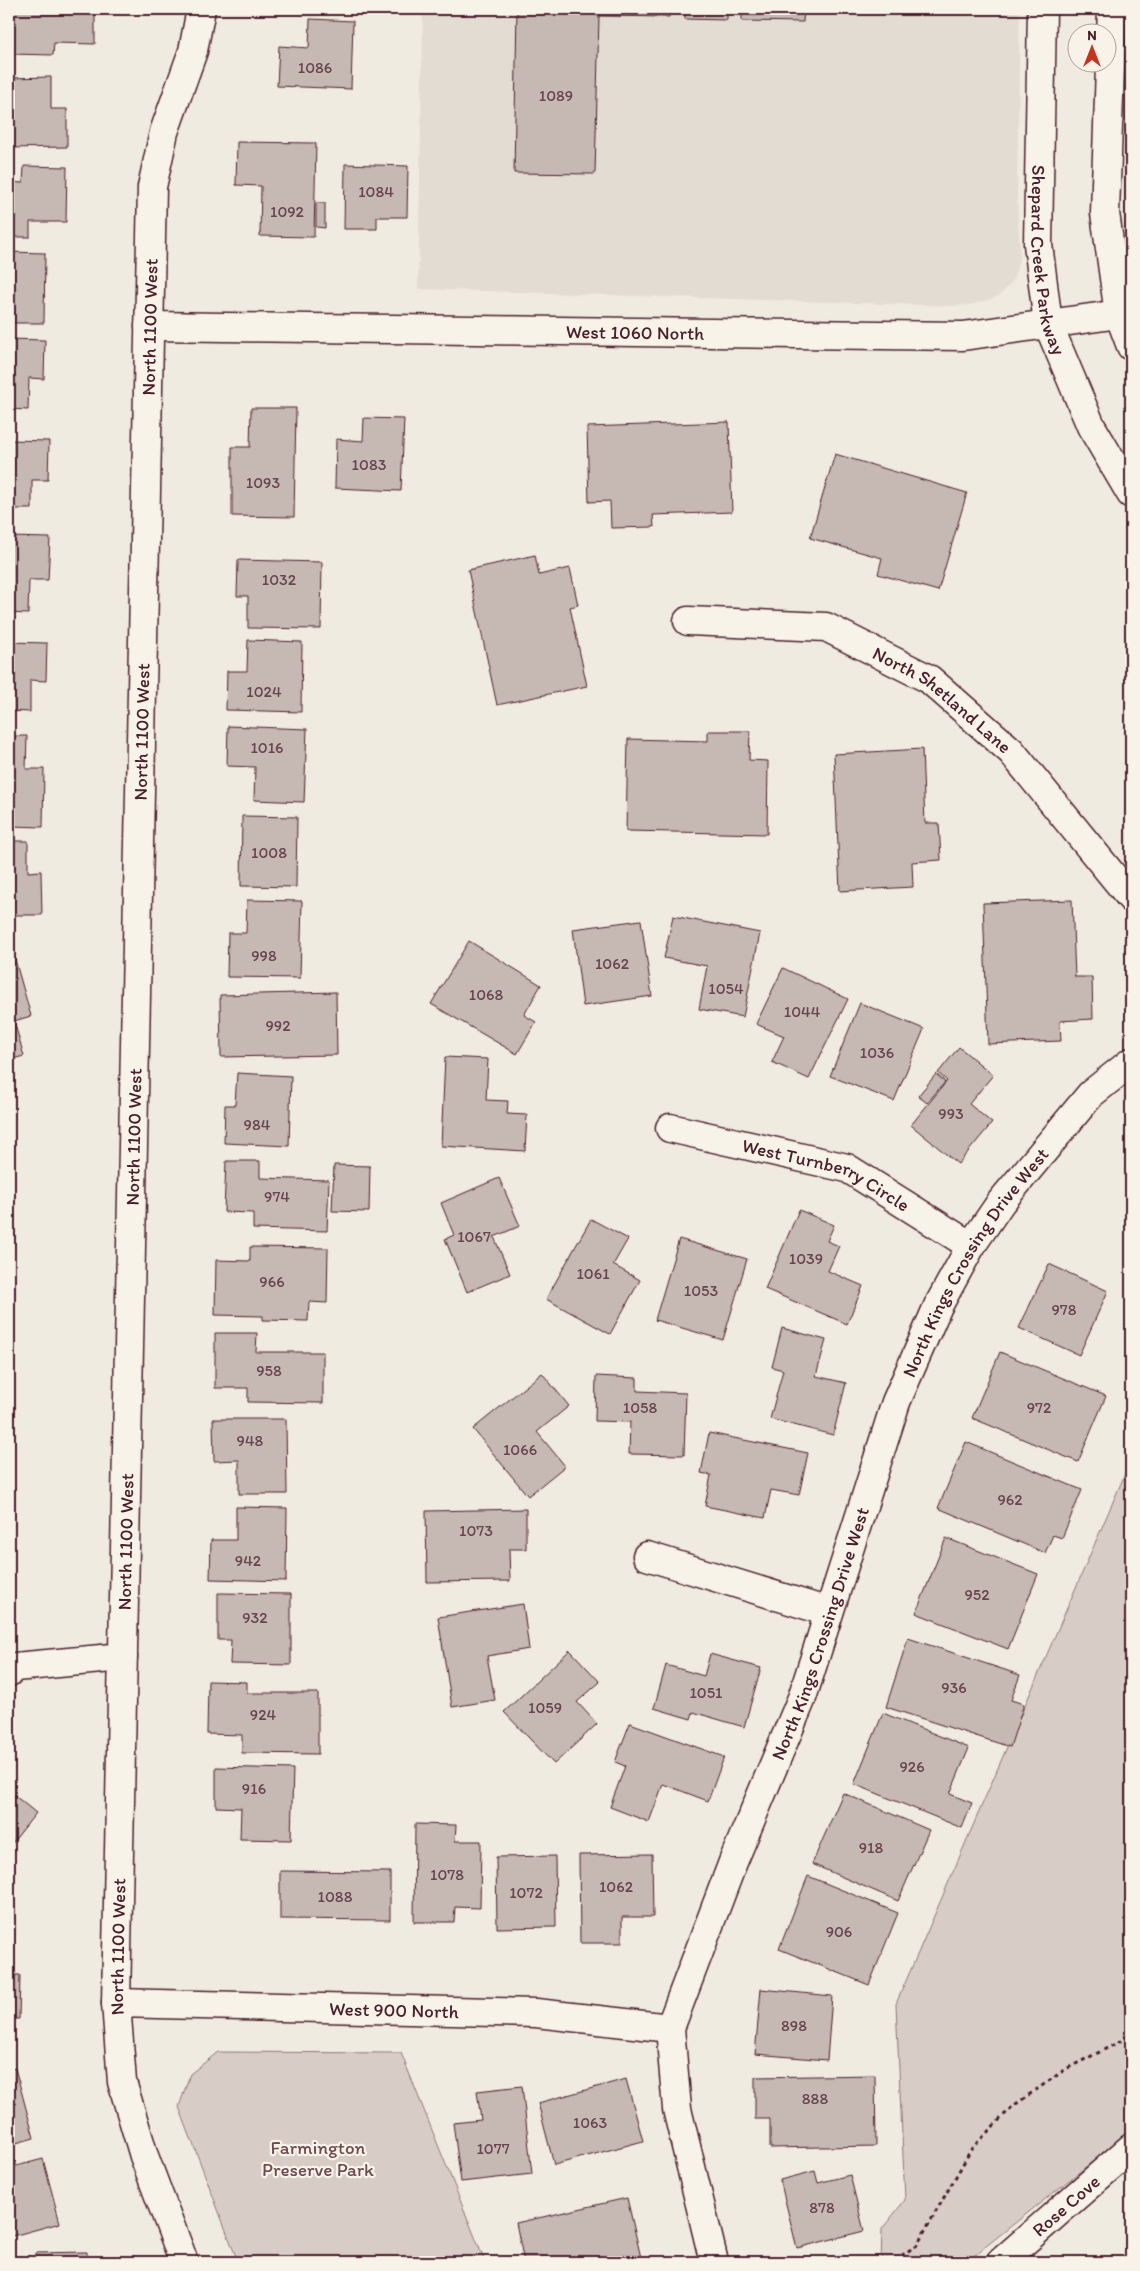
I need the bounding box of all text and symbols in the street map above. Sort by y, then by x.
north arrow [1068,22,1118,72]
text: N [1087,27,1097,44]
house number: 1086 [298,58,332,77]
house number: 1089 [539,86,573,105]
street label: Shepard Creek Parkway [1026,165,1071,359]
house number: 1084 [358,182,394,201]
house number: 1092 [270,202,305,221]
street label: North 1100 West [137,258,163,396]
street label: West 1060 North [566,320,704,345]
house number: 1083 [352,455,387,474]
house number: 1093 [246,473,280,492]
house number: 1032 [262,570,297,589]
street label: North Shetland Lane [869,641,1016,758]
street label: North 1100 West [129,663,155,801]
house number: 1024 [246,682,282,701]
house number: 1016 [250,738,284,757]
house number: 1008 [251,843,287,862]
house number: 998 [251,946,277,965]
house number: 1062 [595,954,630,973]
house number: 1054 [708,979,744,998]
house number: 1068 [469,985,503,1004]
house number: 1044 [784,1002,821,1021]
house number: 992 [265,1016,291,1035]
house number: 1036 [860,1043,894,1062]
street label: North 1100 West [121,1068,147,1206]
house number: 993 [938,1104,964,1123]
house number: 984 [244,1115,271,1134]
street label: West Turnberry Circle [740,1134,914,1217]
street label: North Kings Crossing Drive West [897,1143,1054,1381]
house number: 974 [264,1187,290,1206]
house number: 1067 [457,1227,491,1246]
house number: 1039 [789,1249,823,1268]
house number: 1061 [576,1264,610,1283]
house number: 966 [259,1272,285,1291]
house number: 1053 [684,1281,718,1300]
house number: 978 [1051,1300,1077,1319]
house number: 958 [256,1361,282,1380]
house number: 1058 [623,1398,657,1417]
house number: 972 [1027,1398,1052,1417]
house number: 948 [237,1431,264,1450]
house number: 1066 [503,1440,537,1459]
street label: North 1100 West [113,1473,139,1611]
house number: 962 [997,1490,1023,1509]
street label: North Kings Crossing Drive West [766,1504,874,1764]
house number: 1073 [459,1521,493,1540]
house number: 942 [235,1551,262,1570]
house number: 952 [964,1585,990,1604]
house number: 932 [242,1608,268,1627]
house number: 936 [941,1678,967,1697]
house number: 1051 [689,1683,723,1702]
house number: 1059 [528,1698,562,1717]
house number: 924 [250,1705,277,1724]
house number: 926 [899,1757,925,1776]
house number: 916 [242,1779,266,1798]
house number: 918 [859,1838,884,1857]
house number: 1078 [430,1865,464,1884]
house number: 1062 [599,1877,634,1896]
street label: North 1100 West [105,1878,130,2016]
house number: 1072 [509,1883,543,1902]
house number: 1088 [318,1887,353,1906]
house number: 906 [826,1922,852,1941]
street label: West 900 North [329,1997,459,2023]
house number: 898 [781,2016,807,2035]
house number: 888 [802,2089,828,2108]
house number: 1063 [573,2113,608,2132]
park label: Farmington Preserve Park [262,2136,374,2181]
house number: 1077 [476,2139,510,2158]
street label: Rose Cove [1027,2170,1105,2242]
house number: 878 [809,2198,835,2217]

